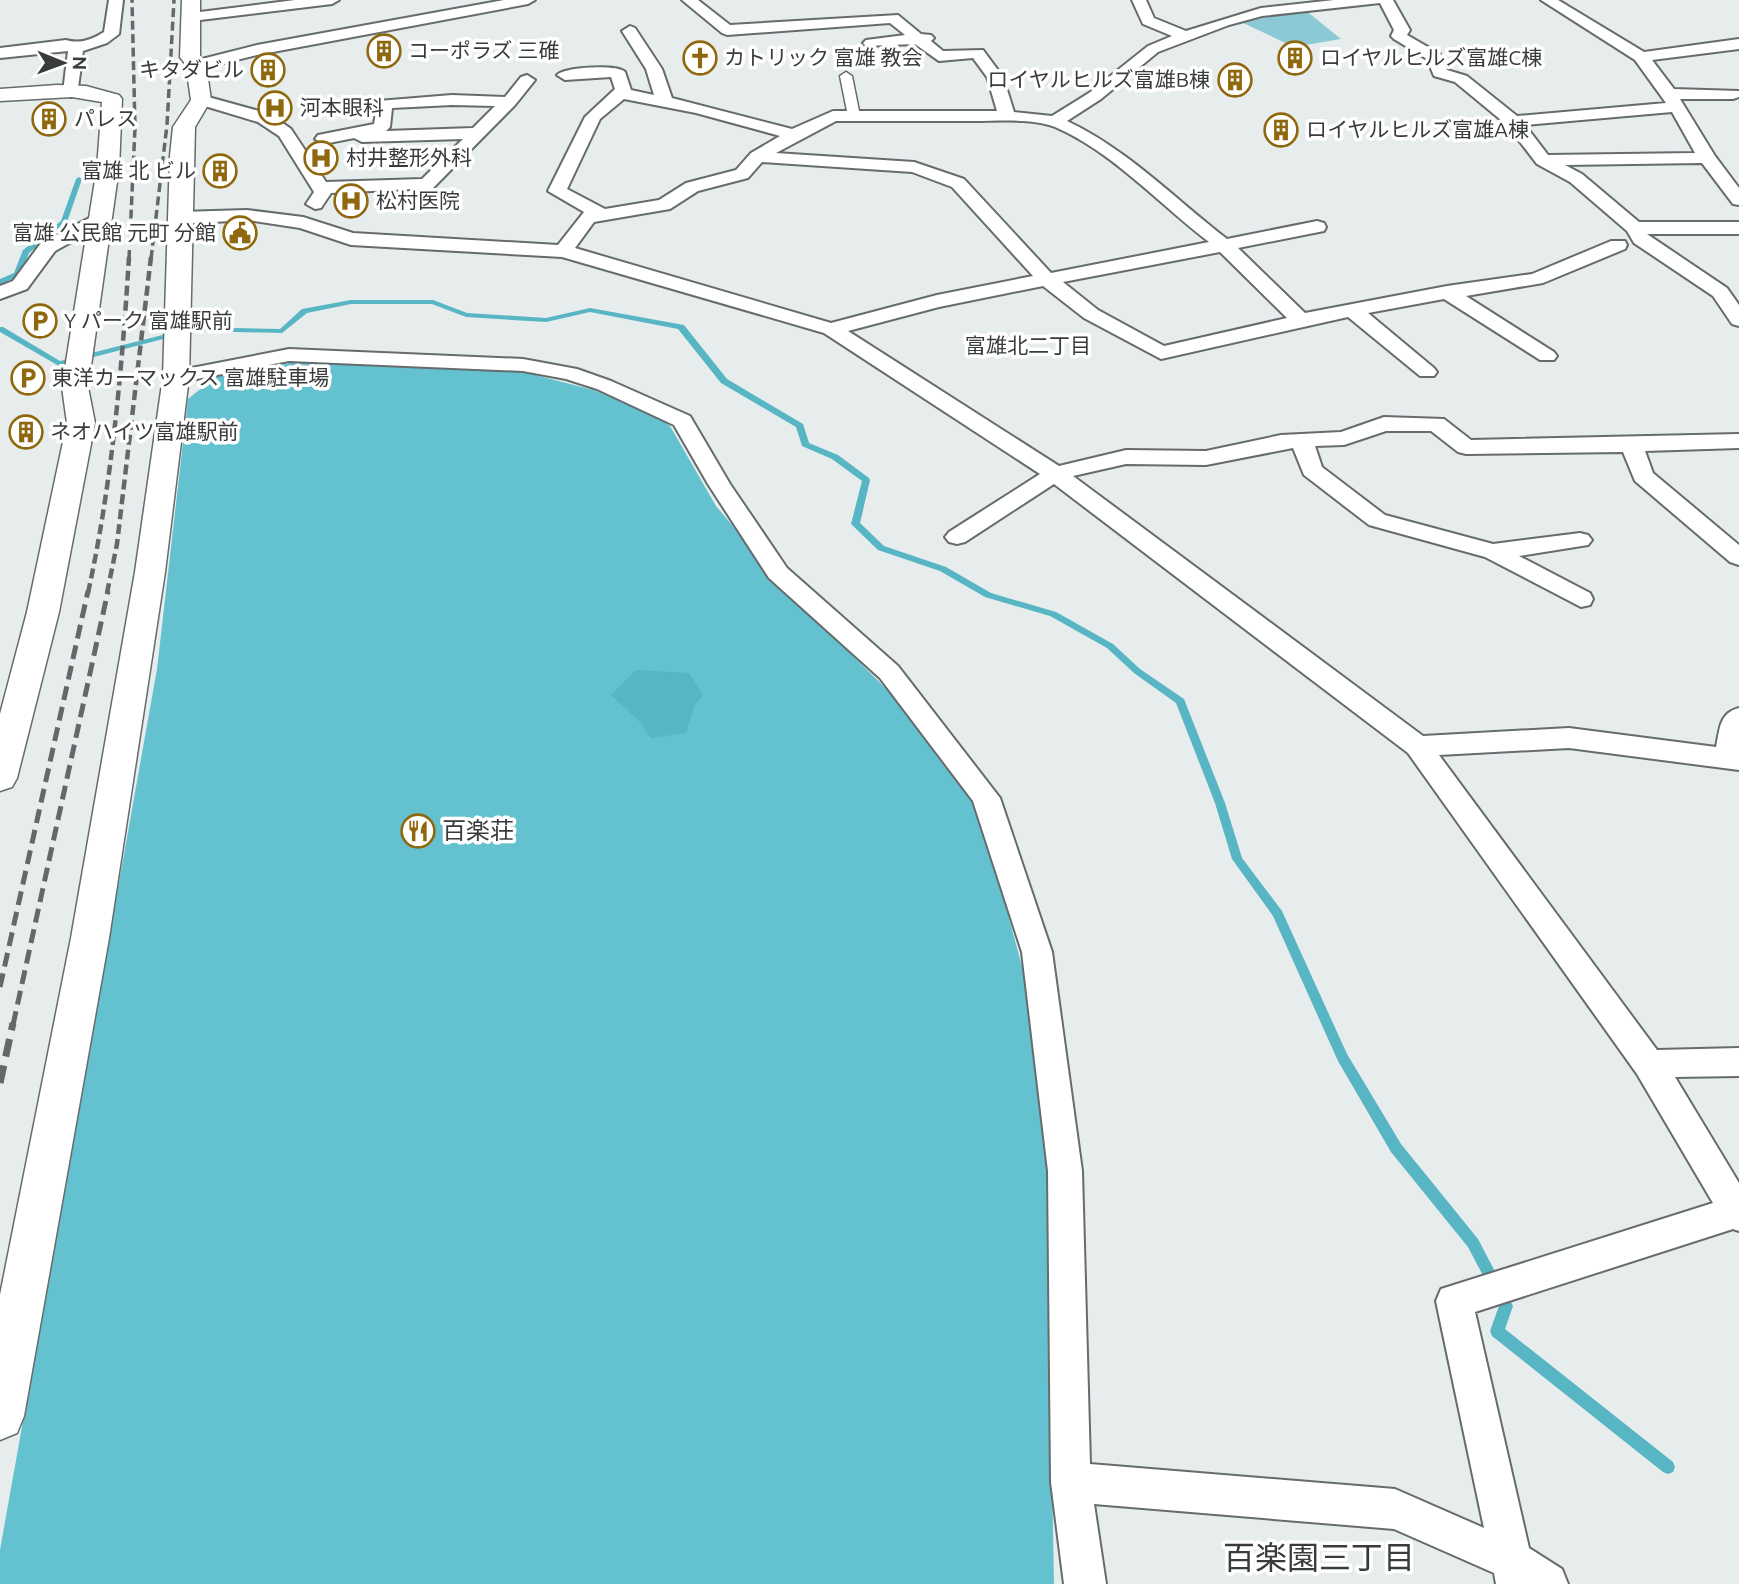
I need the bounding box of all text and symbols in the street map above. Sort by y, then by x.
north arrow [28,28,98,98]
building icon: コーポラズ 三碓 [365,32,403,70]
place label: コーポラズ 三碓 [408,38,559,62]
church icon: カトリック 富雄 教会 [681,39,719,77]
building icon: ロイヤルヒルズ富雄C棟 [1276,39,1314,77]
place label: カトリック 富雄 教会 [724,45,923,69]
place label: ロイヤルヒルズ富雄C棟 [1320,45,1542,69]
building icon: キタダビル [249,51,287,89]
text: N [69,56,91,71]
place label: キタダビル [139,57,244,81]
building icon: ロイヤルヒルズ富雄B棟 [1216,61,1254,99]
place label: ロイヤルヒルズ富雄B棟 [987,67,1210,91]
hospital icon: 河本眼科 [256,89,294,127]
place label: 河本眼科 [300,95,384,119]
building icon: パレス [30,100,68,138]
place label: パレス [74,106,137,130]
building icon: ロイヤルヒルズ富雄A棟 [1262,111,1300,149]
place label: ロイヤルヒルズ富雄A棟 [1306,117,1529,141]
hospital icon: 村井整形外科 [302,139,340,177]
place label: 村井整形外科 [346,145,472,169]
building icon: 富雄 北 ビル [201,152,239,190]
place label: 富雄 北 ビル [81,158,196,182]
hospital icon: 松村医院 [332,182,370,220]
place label: 松村医院 [376,188,460,212]
public building icon: 富雄 公民館 元町 分館 [221,214,259,252]
place label: 富雄 公民館 元町 分館 [13,220,216,244]
parking icon: Y パーク 富雄駅前 [21,302,59,340]
place label: Y パーク 富雄駅前 [64,308,233,332]
district label: 富雄北二丁目 [965,333,1091,357]
parking icon: 東洋カーマックス 富雄駐車場 [9,359,47,397]
place label: 東洋カーマックス 富雄駐車場 [52,365,329,389]
building icon: ネオハイツ富雄駅前 [7,413,45,451]
place label: ネオハイツ富雄駅前 [50,419,239,443]
restaurant icon: 百楽荘 [399,812,437,850]
place label: 百楽荘 [442,817,514,844]
district label: 百楽園三丁目 [1223,1539,1415,1575]

